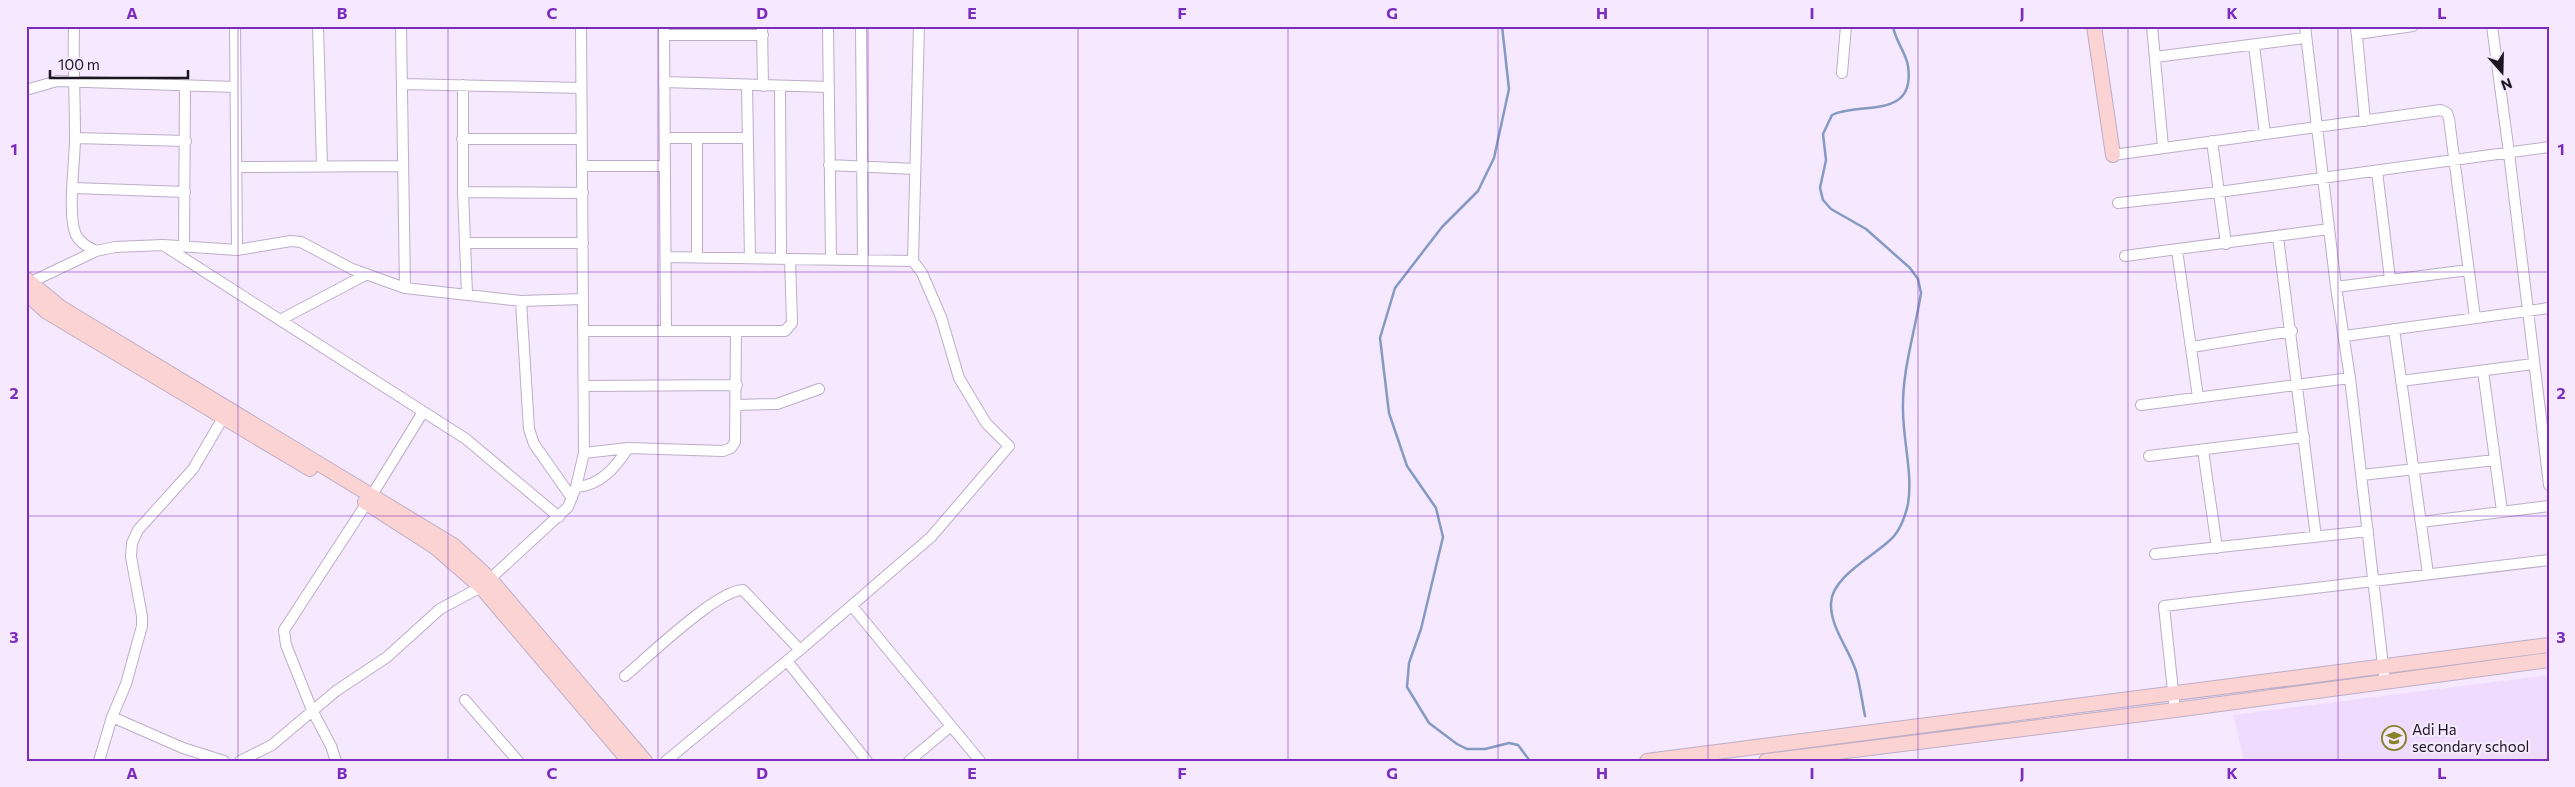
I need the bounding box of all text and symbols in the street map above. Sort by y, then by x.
text: A [126,3,138,22]
text: B [337,3,348,22]
text: C [547,3,558,22]
text: D [756,3,768,22]
text: E [967,3,977,22]
text: F [1177,3,1187,22]
text: G [1386,3,1398,22]
text: H [1596,3,1608,22]
text: I [1809,3,1815,22]
text: J [2019,3,2025,22]
text: K [2226,3,2238,22]
text: L [2437,3,2447,22]
scale bar [50,48,188,80]
north arrow [2478,48,2528,98]
text: 100 m [58,55,100,73]
text: N [2499,75,2514,94]
text: 1 [10,139,18,158]
text: 1 [2557,139,2565,158]
text: 2 [9,383,19,402]
text: 2 [2556,383,2566,402]
text: 3 [9,627,19,646]
text: 3 [2556,627,2566,646]
place label: Adi Ha secondary school [2412,720,2529,755]
school or university icon: Adi Ha secondary school [2381,725,2407,751]
text: A [126,763,138,782]
text: B [337,763,348,782]
text: C [547,763,558,782]
text: D [756,763,768,782]
text: E [967,763,977,782]
text: F [1177,763,1187,782]
text: G [1386,763,1398,782]
text: H [1596,763,1608,782]
text: I [1809,763,1815,782]
text: J [2019,763,2025,782]
text: K [2226,763,2238,782]
text: L [2437,763,2447,782]

